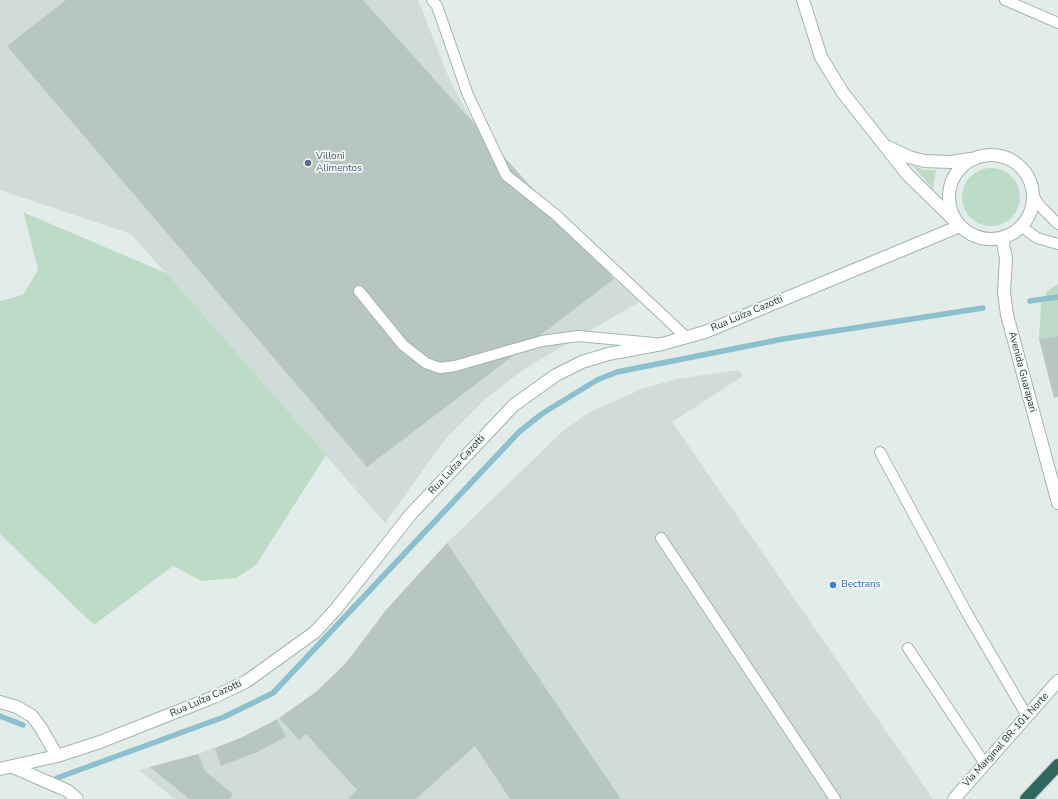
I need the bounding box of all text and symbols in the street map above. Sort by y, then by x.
place label: Villoni Alimentos [316,151,362,174]
marker: Villoni Alimentos [303,158,313,168]
street label: Rua Luíza Cazotti [709,293,785,335]
street label: Avenida Guarapari [1005,330,1039,414]
street label: Rua Luíza Cazotti [426,433,488,497]
place label: Bectrans [841,579,881,591]
marker: Bectrans [828,580,838,590]
street label: Rua Luíza Cazotti [168,678,244,720]
street label: Via Marginal BR-101 Norte [960,690,1052,790]

